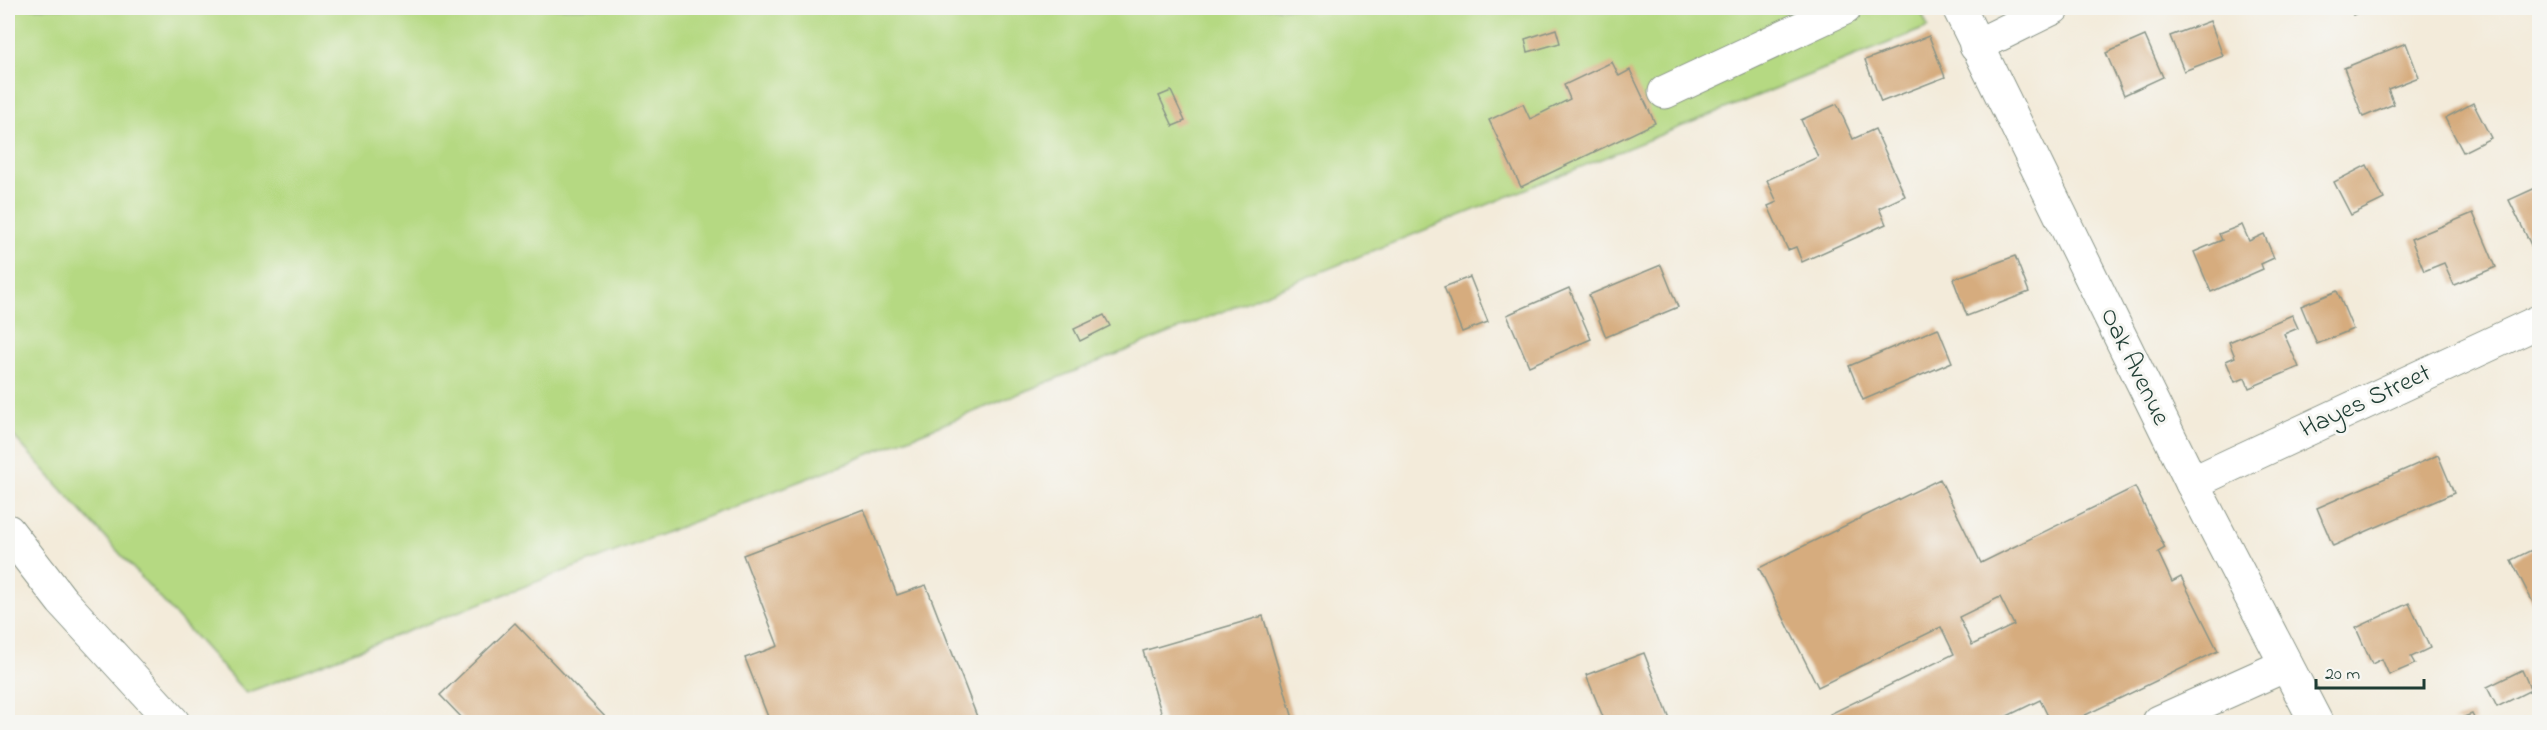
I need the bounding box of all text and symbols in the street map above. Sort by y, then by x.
street label: Oak Avenue [2089,302,2179,433]
street label: Hayes Street [2294,355,2438,449]
scale bar [2316,652,2424,690]
text: 20 m [2325,662,2360,688]

